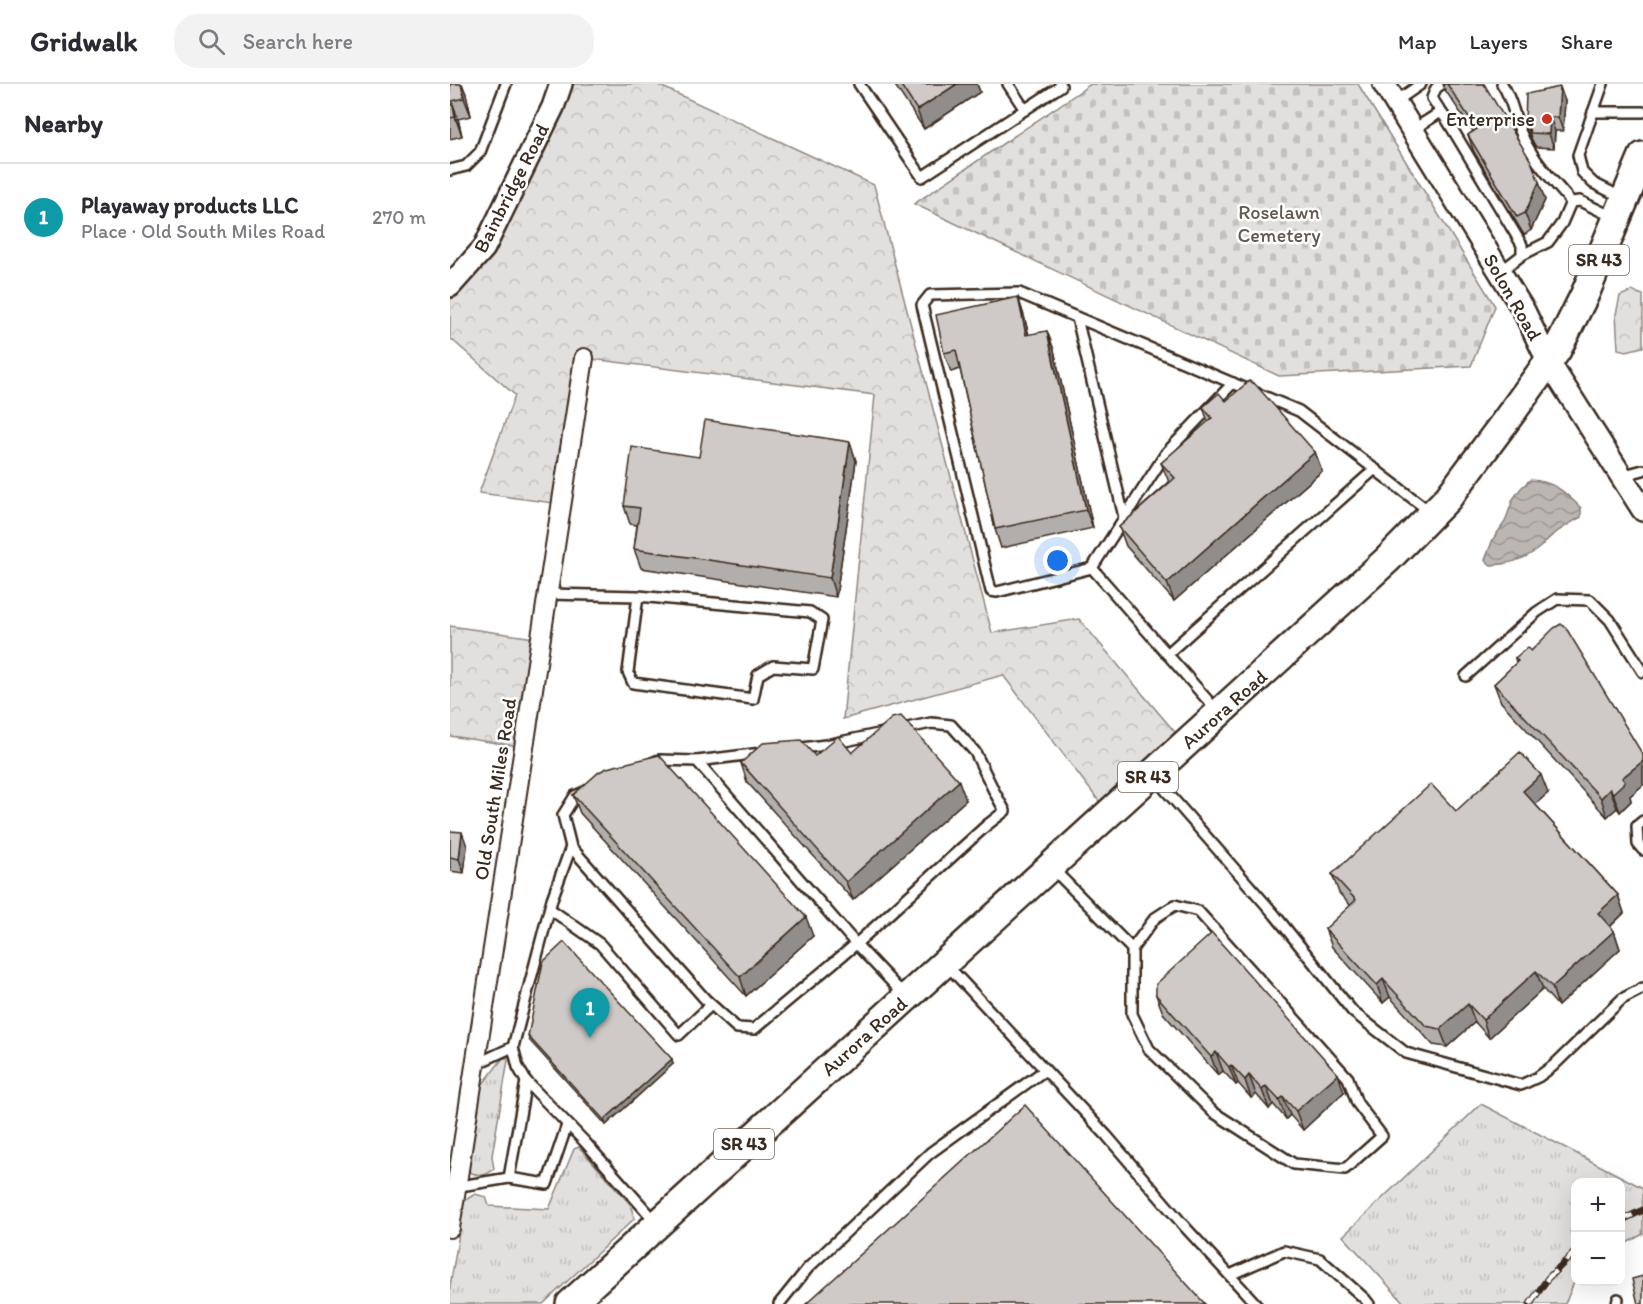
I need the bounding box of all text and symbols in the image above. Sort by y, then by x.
search box [174,14,594,68]
text: Gridwalk [30,24,138,58]
icon: search [195,25,228,58]
text: Search here [243,28,353,55]
text: Map [1398,29,1437,54]
text: Layers [1470,29,1528,54]
text: Share [1561,29,1613,54]
text: Nearby [24,107,103,139]
place label: Enterprise [1446,107,1535,131]
marker: Enterprise [1540,112,1554,126]
street label: Bainbridge Road [468,119,554,257]
text: Playaway products LLC [81,192,298,219]
park label: Roselawn Cemetery [1237,200,1321,247]
text: 1 [39,205,48,229]
text: 270 m [372,205,426,229]
text: Place · Old South Miles Road [81,219,325,243]
road number: SR 43 [1569,245,1629,275]
street label: Solon Road [1479,249,1548,345]
your location [1043,546,1072,575]
street label: Aurora Road [1176,664,1272,754]
street label: Old South Miles Road [469,696,521,882]
road number: SR 43 [1118,762,1178,792]
pin: 1 [570,988,610,1038]
street label: Aurora Road [816,991,912,1081]
road number: SR 43 [714,1129,774,1159]
map controls [1571,1178,1625,1286]
button: + [1571,1178,1625,1232]
button: − [1571,1232,1625,1286]

